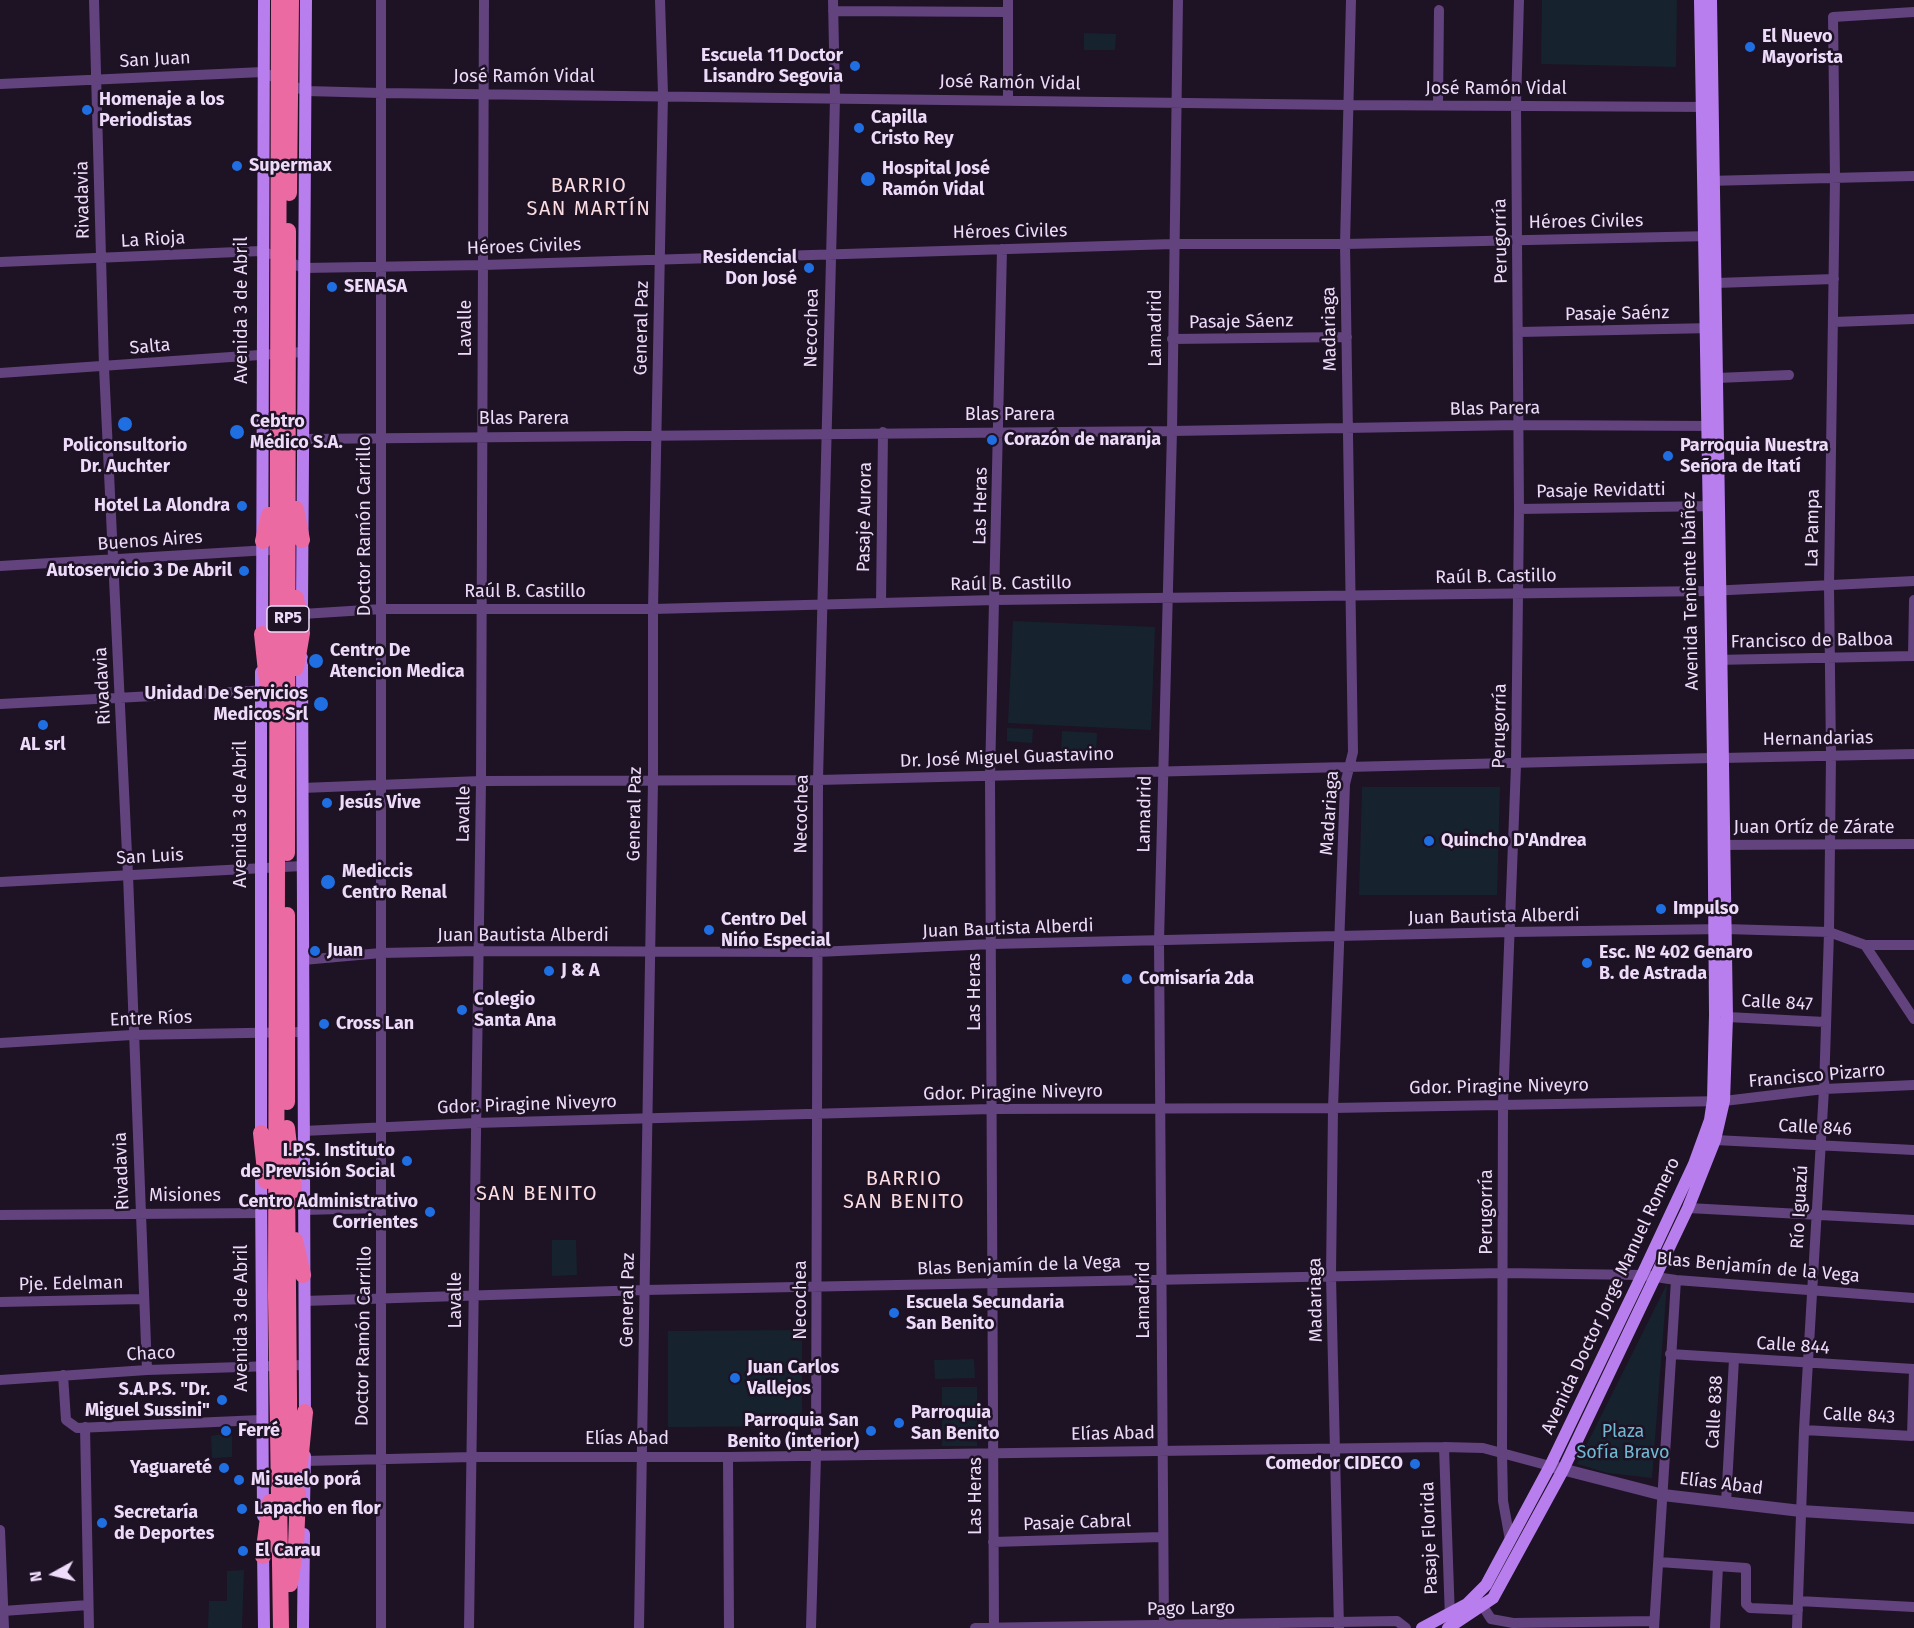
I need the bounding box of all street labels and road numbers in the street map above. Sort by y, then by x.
street label: San Juan [119,47,191,73]
street label: José Ramón Vidal [453,66,595,88]
street label: José Ramón Vidal [939,71,1081,95]
street label: José Ramón Vidal [1425,78,1567,100]
street label: Rivadavia [72,161,94,239]
street label: Perugorría [1489,198,1513,284]
street label: Héroes Civiles [1529,210,1643,234]
street label: Héroes Civiles [953,220,1067,244]
street label: La Rioja [120,228,186,252]
street label: Héroes Civiles [466,234,582,260]
street label: Avenida 3 de Abril [231,236,253,384]
street label: General Paz [630,281,654,375]
street label: Madariaga [1318,286,1342,372]
street label: Necochea [801,288,823,368]
street label: Lamadrid [1145,289,1167,367]
street label: Lavalle [455,300,477,356]
street label: Pasaje Saénz [1565,302,1669,326]
street label: Pasaje Sáenz [1189,310,1293,334]
street label: Salta [129,334,171,360]
street label: Blas Parera [1450,397,1540,421]
street label: Blas Parera [965,404,1055,426]
street label: Blas Parera [479,408,569,430]
street label: Doctor Ramón Carrillo [354,436,376,616]
street label: Pasaje Aurora [853,462,877,572]
street label: Las Heras [970,467,992,545]
street label: Pasaje Revidatti [1536,479,1666,503]
street label: La Pampa [1802,489,1824,567]
street label: Avenida Teniente Ibáñez [1678,492,1704,690]
street label: Buenos Aires [97,527,203,555]
street label: Raúl B. Castillo [1435,565,1557,589]
street label: Raúl B. Castillo [950,572,1072,596]
street label: Raúl B. Castillo [464,581,586,603]
road number: RP5 [267,606,309,632]
street label: Francisco de Balboa [1731,629,1893,653]
street label: Rivadavia [90,646,116,726]
street label: Perugorría [1488,683,1512,769]
street label: Hernandarias [1763,727,1873,751]
street label: Avenida 3 de Abril [230,740,252,888]
street label: Dr. José Miguel Guastavino [899,743,1115,773]
street label: General Paz [623,767,647,861]
street label: Madariaga [1316,770,1344,856]
street label: Necochea [791,774,813,854]
street label: Lamadrid [1134,775,1156,853]
street label: Lavalle [453,785,475,843]
street label: Juan Ortíz de Zárate [1733,817,1895,839]
street label: San Luis [116,844,184,870]
street label: Juan Bautista Alberdi [1408,905,1580,929]
street label: Juan Bautista Alberdi [922,915,1094,943]
street label: Juan Bautista Alberdi [437,925,609,947]
street label: Las Heras [964,953,986,1031]
street label: Calle 847 [1741,990,1813,1016]
street label: Entre Ríos [109,1007,193,1031]
street label: Francisco Pizarro [1748,1059,1886,1093]
street label: Gdor. Piragine Niveyro [1409,1075,1589,1099]
street label: Gdor. Piragine Niveyro [923,1081,1103,1105]
street label: Gdor. Piragine Niveyro [437,1091,617,1119]
street label: Calle 846 [1778,1115,1852,1141]
street label: Rivadavia [110,1131,134,1211]
street label: Avenida Doctor Jorge Manuel Romero [1537,1154,1685,1438]
street label: Río Iguazú [1787,1164,1813,1250]
street label: Perugorría [1476,1169,1498,1255]
street label: Misiones [149,1185,221,1207]
street label: Avenida 3 de Abril [231,1244,253,1392]
street label: Doctor Ramón Carrillo [352,1246,376,1426]
street label: Blas Benjamín de la Vega [1655,1248,1861,1288]
street label: Blas Benjamín de la Vega [917,1252,1121,1280]
street label: General Paz [616,1253,640,1347]
street label: Madariaga [1304,1257,1328,1343]
street label: Necochea [790,1260,812,1340]
street label: Lamadrid [1133,1261,1155,1339]
street label: Pje. Edelman [18,1272,124,1296]
street label: Lavalle [445,1272,467,1328]
street label: Calle 844 [1756,1333,1830,1359]
street label: Chaco [126,1342,176,1366]
street label: Calle 838 [1702,1375,1728,1449]
street label: Calle 843 [1822,1403,1896,1429]
street label: Elías Abad [1071,1422,1155,1446]
street label: Elías Abad [585,1428,669,1450]
street label: Las Heras [965,1457,987,1535]
street label: Elías Abad [1678,1468,1764,1500]
street label: Pasaje Florida [1417,1481,1443,1595]
street label: Pasaje Cabral [1023,1510,1131,1536]
street label: Pago Largo [1147,1597,1235,1621]

